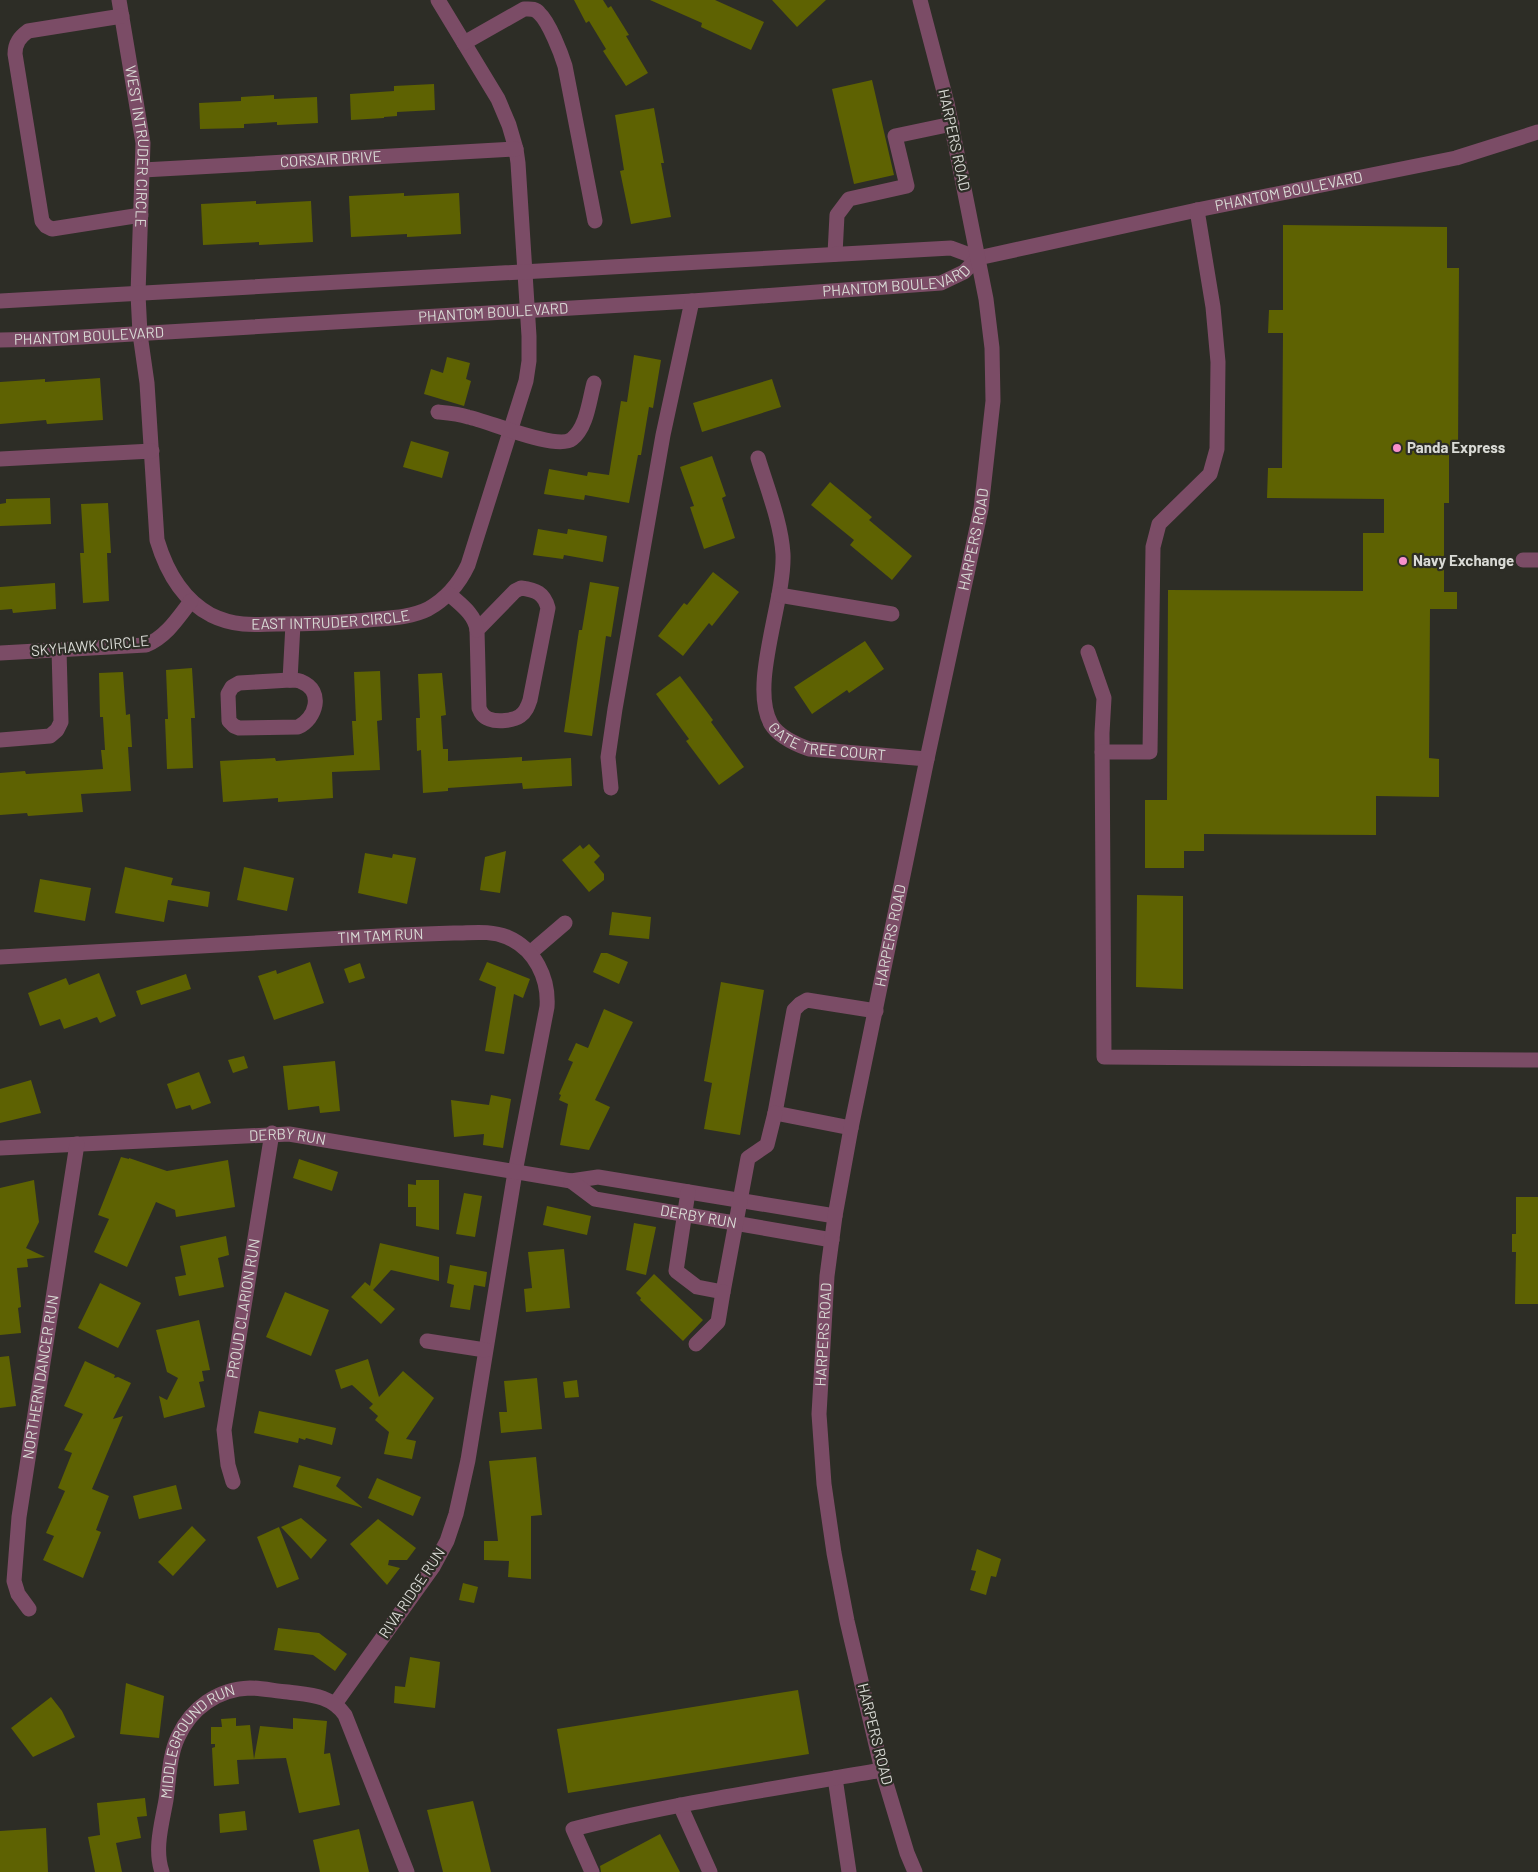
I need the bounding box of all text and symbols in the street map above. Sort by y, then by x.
street label: WEST INTRUDER CIRCLE [122,64,153,228]
street label: HARPERS ROAD [935,87,975,193]
street label: CORSAIR DRIVE [279,147,382,170]
street label: PHANTOM BOULEVARD [1213,167,1364,214]
street label: PHANTOM BOULEVARD [822,261,974,300]
street label: PHANTOM BOULEVARD [418,298,569,325]
street label: PHANTOM BOULEVARD [14,322,164,348]
place label: Panda Express [1407,438,1506,456]
marker: Panda Express [1391,442,1403,454]
street label: HARPERS ROAD [954,487,991,592]
place label: Navy Exchange [1413,551,1514,569]
marker: Navy Exchange [1397,555,1409,567]
street label: EAST INTRUDER CIRCLE [251,605,411,632]
street label: SKYHAWK CIRCLE [30,631,150,659]
street label: GATE TREE COURT [765,718,887,763]
street label: HARPERS ROAD [870,883,909,988]
street label: TIM TAM RUN [337,924,424,946]
street label: DERBY RUN [249,1124,327,1148]
street label: DERBY RUN [659,1200,738,1231]
street label: PROUD CLARION RUN [222,1237,263,1380]
street label: HARPERS ROAD [811,1282,835,1387]
street label: NORTHERN DANCER RUN [18,1293,61,1460]
street label: RIVA RIDGE RUN [374,1544,448,1641]
street label: MIDDLEGROUND RUN [156,1680,237,1800]
street label: HARPERS ROAD [855,1681,897,1786]

